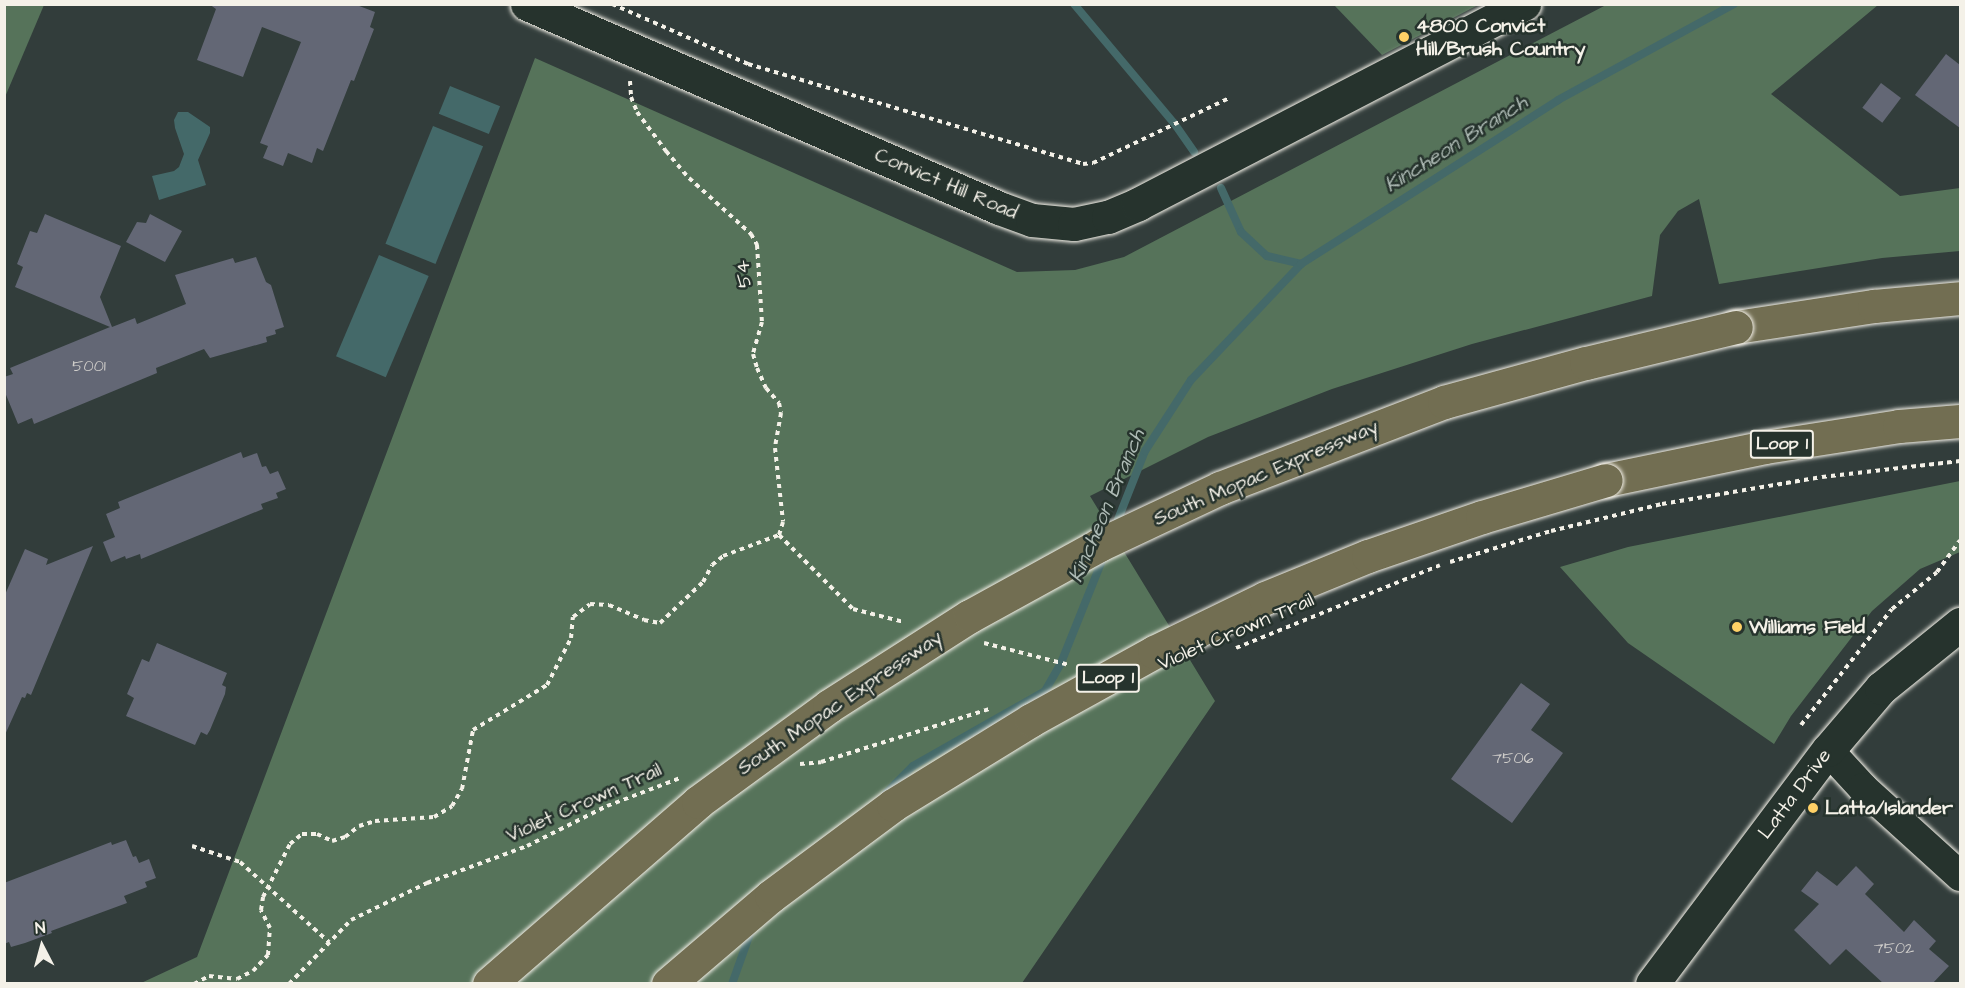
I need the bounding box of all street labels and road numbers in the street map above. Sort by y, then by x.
street label: Convict Hill Road [871,143,1021,225]
street label: 54 [731,259,757,289]
street label: South Mopac Expressway [1150,415,1382,531]
road number: Loop 1 [1749,429,1815,459]
street label: Violet Crown Trail [1154,588,1318,676]
street label: South Mopac Expressway [733,625,947,781]
road number: Loop 1 [1075,663,1141,693]
street label: Latta Drive [1753,744,1837,844]
street label: Violet Crown Trail [503,758,665,848]

